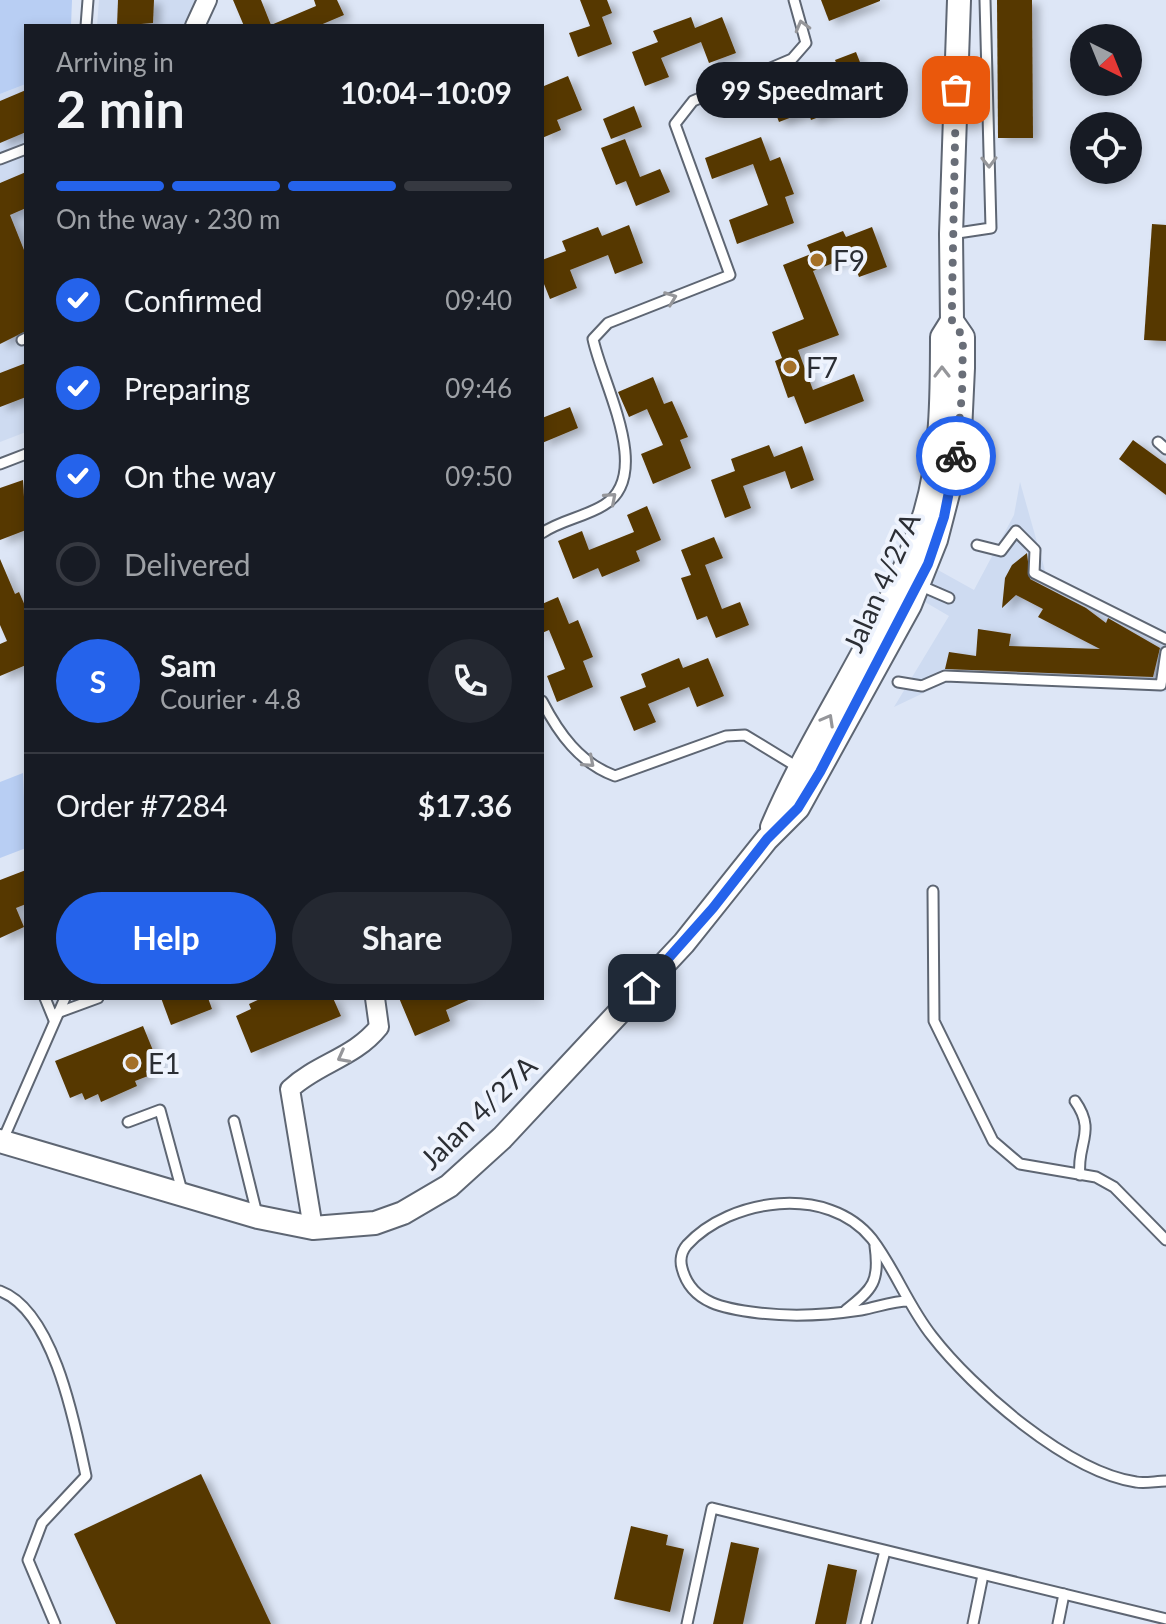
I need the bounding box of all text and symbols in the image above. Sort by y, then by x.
one-way arrow [794,20,811,34]
north arrow [1070,24,1142,96]
map controls [1070,24,1142,184]
text: Arriving in [56,46,174,78]
pin [922,56,990,124]
callout: 99 Speedmart [696,62,908,118]
icon: bag [934,68,978,112]
text: 10:04–10:09 [340,74,512,110]
text: 99 Speedmart [721,74,883,106]
text: 2 min [56,77,185,139]
button: locate [1070,112,1142,184]
one-way arrow [981,156,998,169]
text: On the way · 230 m [56,203,280,235]
place label: F9 [833,243,865,277]
marker: F9 [808,251,826,269]
icon: check [56,278,100,322]
text: Confirmed [124,282,263,318]
text: 09:40 [445,284,512,316]
one-way arrow [663,291,677,308]
place label: F7 [806,350,838,384]
marker: F7 [781,358,799,376]
one-way arrow [933,365,951,378]
icon: check [56,366,100,410]
text: Preparing [124,370,250,406]
text: 09:46 [445,372,512,404]
courier [916,416,996,496]
icon: bike [934,434,978,478]
icon: check [56,454,100,498]
text: On the way [124,458,276,494]
text: 09:50 [445,460,512,492]
one-way arrow [601,493,616,508]
street label: Jalan 4/27A [835,507,927,657]
text: Delivered [124,546,251,582]
button: phone [428,639,512,723]
text: Sam [160,647,217,683]
text: S [90,663,106,699]
text: Courier · 4.8 [160,683,301,715]
one-way arrow [818,714,834,729]
one-way arrow [580,753,594,767]
text: Order #7284 [56,787,228,823]
text: $17.36 [418,787,512,823]
button: Help [56,892,276,984]
button: Share [292,892,512,984]
pin [608,954,676,1022]
icon: home [620,966,664,1010]
place label: E1 [148,1046,180,1080]
one-way arrow [336,1048,351,1063]
street label: Jalan 4/27A [413,1048,543,1176]
marker: E1 [123,1054,141,1072]

